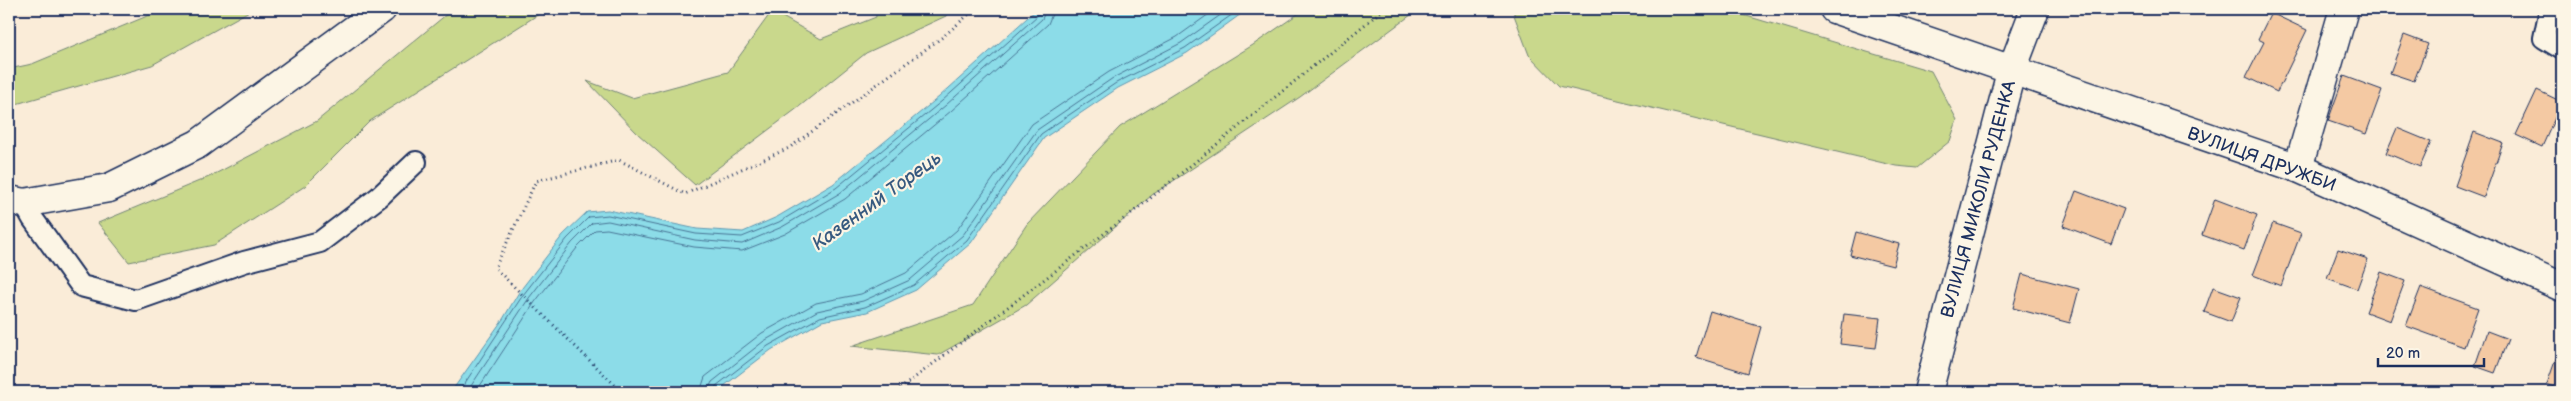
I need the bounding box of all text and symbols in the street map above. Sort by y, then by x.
street label: ВУЛИЦЯ МИКОЛИ РУДЕНКА [1937,78,2020,320]
street label: ВУЛИЦЯ ДРУЖБИ [2185,123,2339,196]
water label: Казенний Торець [808,147,946,256]
scale bar [2378,336,2485,368]
text: 20 m [2386,344,2420,363]

